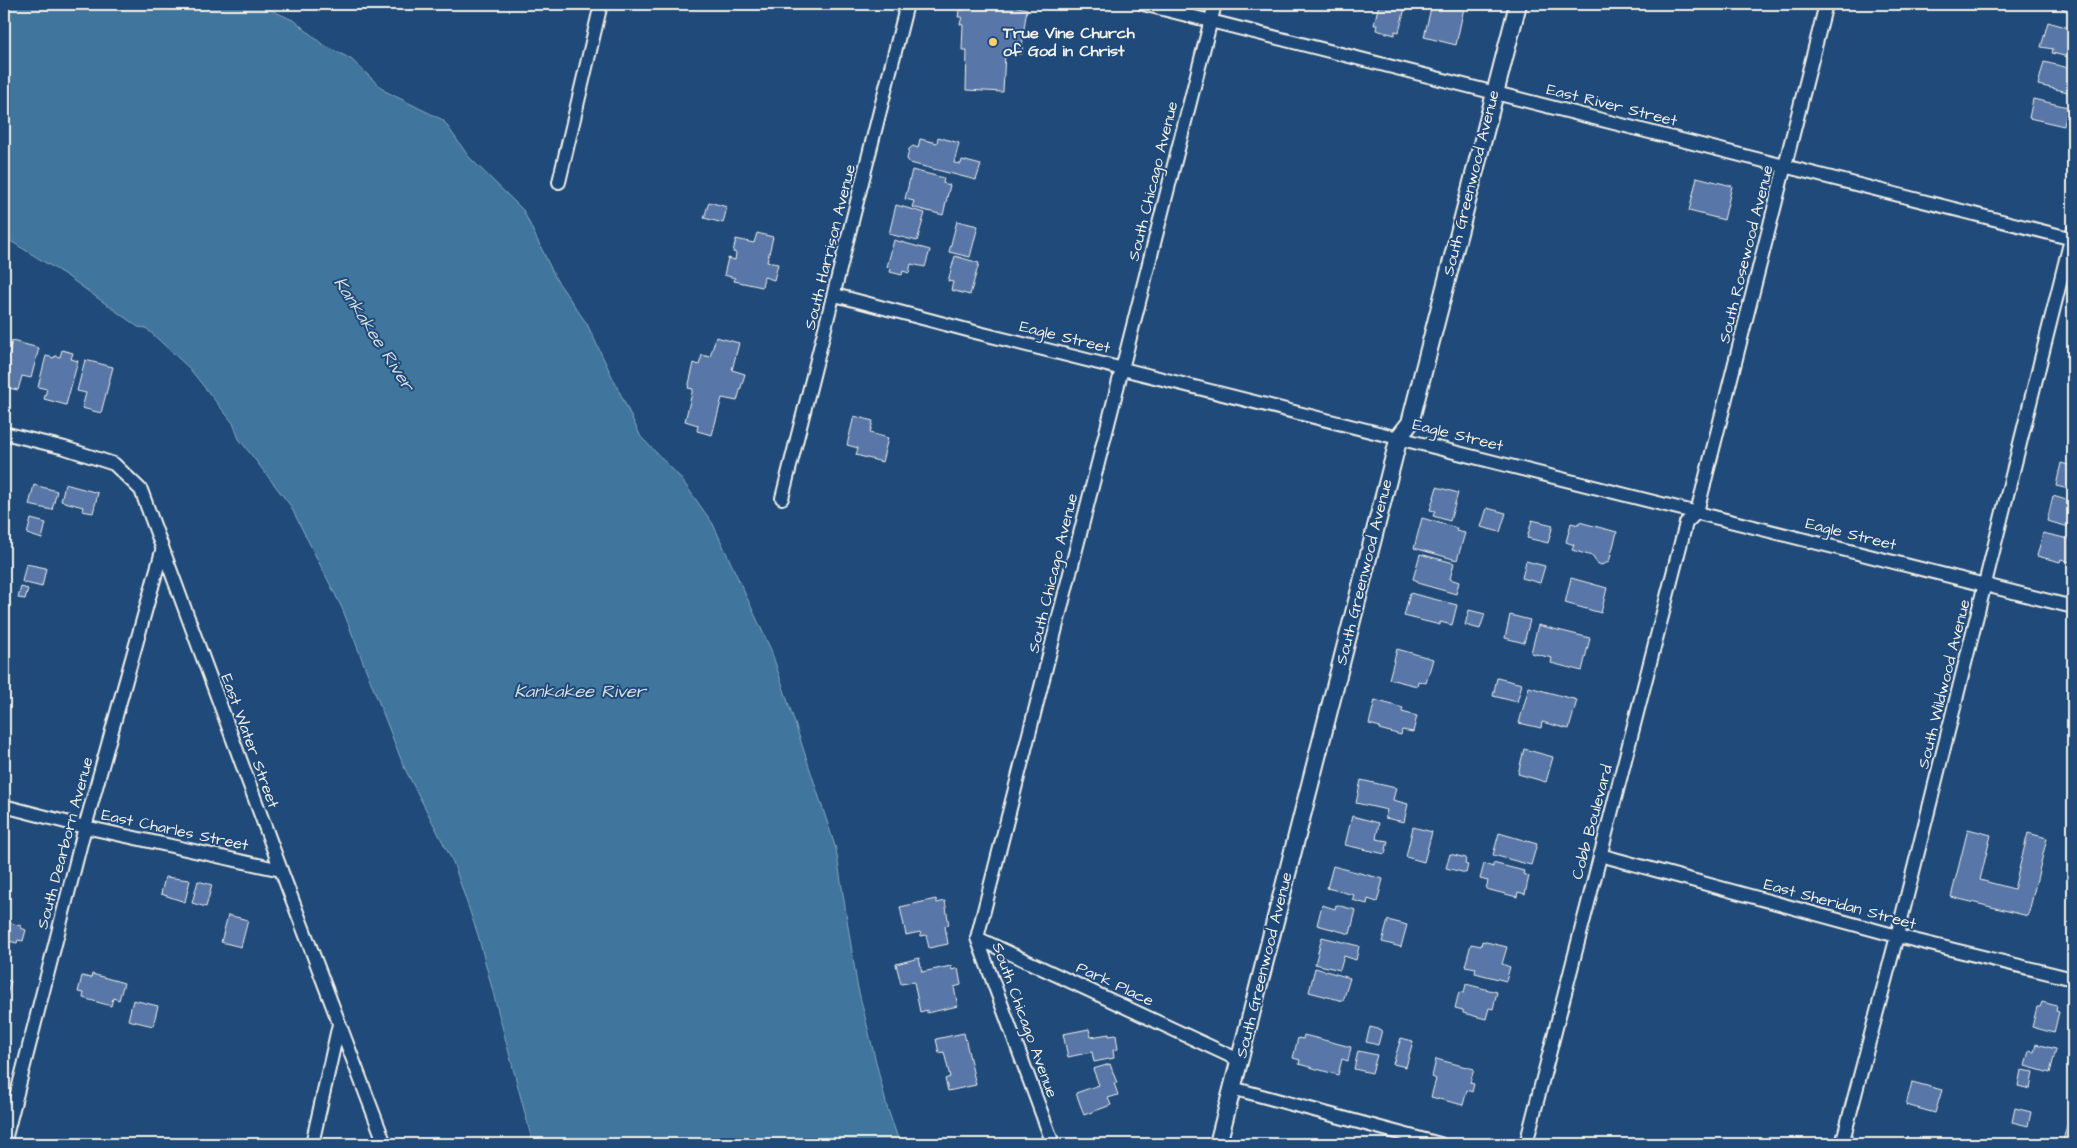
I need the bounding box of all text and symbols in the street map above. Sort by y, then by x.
place label: True Vine Church of God in Christ [1002,22,1136,62]
marker: True Vine Church of God in Christ [987,36,999,48]
street label: East River Street [1544,78,1680,132]
street label: South Greenwood Avenue [1437,87,1505,278]
street label: South Chicago Avenue [1123,99,1185,263]
street label: South Harrison Avenue [799,162,861,332]
street label: South Rosewood Avenue [1713,162,1779,345]
water label: Kankakee River [328,272,421,398]
street label: Eagle Street [1017,315,1113,360]
street label: Eagle Street [1410,413,1506,458]
street label: South Greenwood Avenue [1330,476,1398,667]
street label: South Chicago Avenue [1023,491,1085,655]
street label: Eagle Street [1803,512,1899,557]
street label: South Wildwood Avenue [1912,597,1976,771]
street label: East Water Street [215,671,285,812]
water label: Kankakee River [514,679,648,704]
street label: South Dearborn Avenue [31,754,99,932]
street label: Cobb Boulevard [1566,762,1618,882]
street label: East Charles Street [99,804,251,856]
street label: South Greenwood Avenue [1230,869,1298,1060]
street label: East Sheridan Street [1761,873,1919,935]
street label: South Chicago Avenue [986,939,1063,1101]
street label: Park Place [1073,956,1158,1012]

